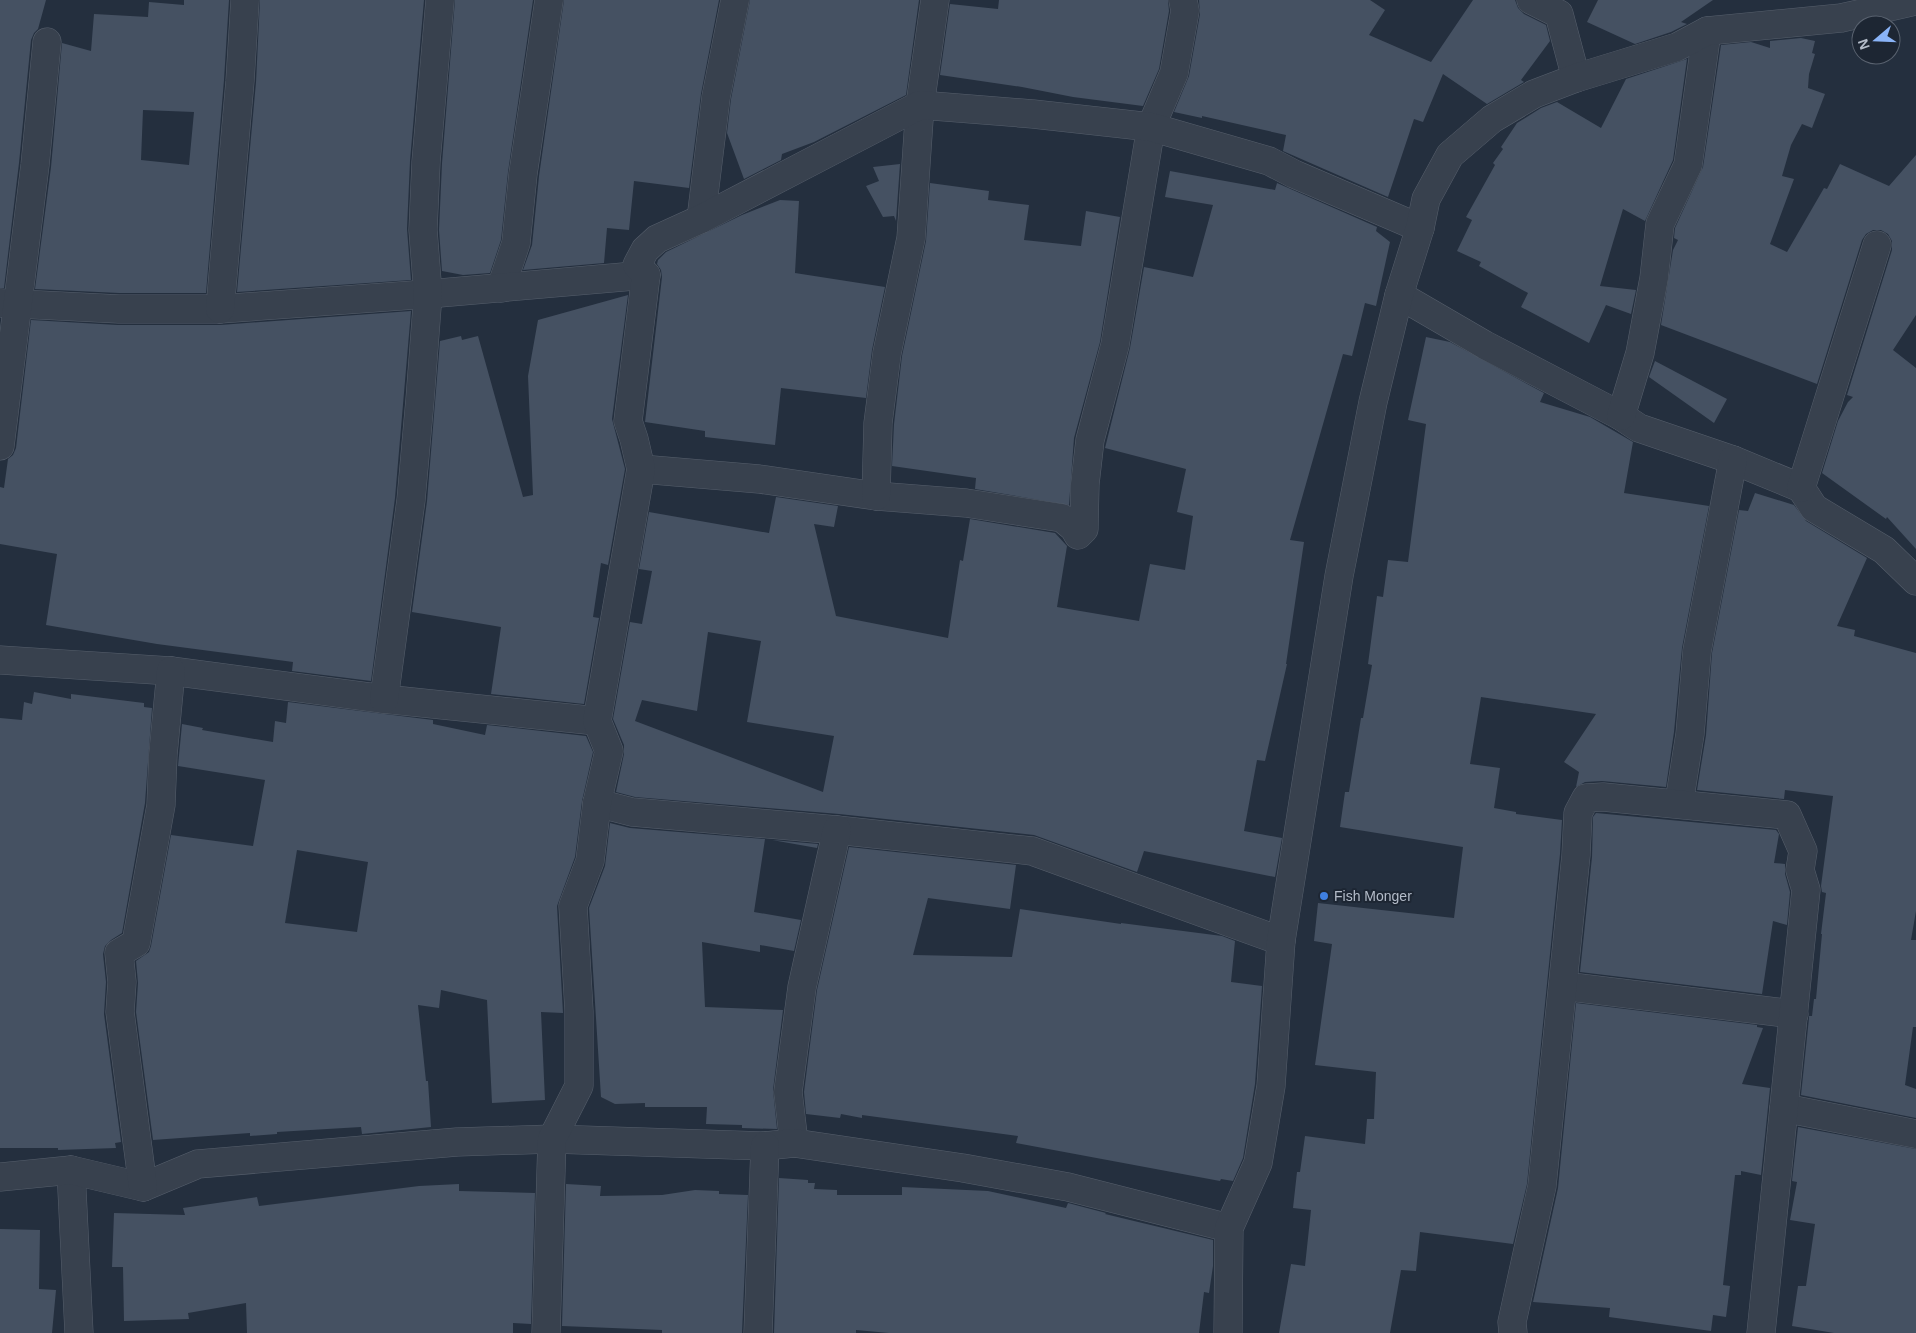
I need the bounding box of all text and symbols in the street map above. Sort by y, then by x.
north arrow [1851,15,1901,65]
text: N [1854,37,1873,52]
place label: Fish Monger [1334,888,1412,904]
marker: Fish Monger [1318,890,1330,902]

